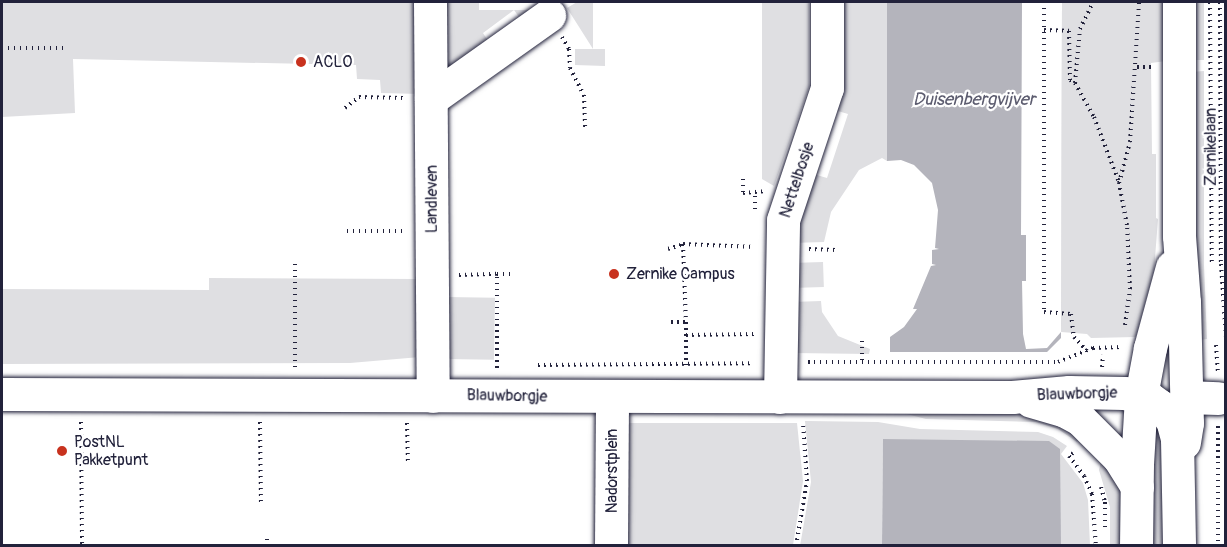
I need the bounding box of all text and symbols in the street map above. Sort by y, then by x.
place label: ACLO [313,52,352,72]
marker: ACLO [294,55,308,69]
water label: Duisenbergvijver [913,89,1035,111]
street label: Zernikelaan [1201,108,1221,186]
street label: Nettelbosje [776,140,818,220]
street label: Landleven [422,165,442,233]
place label: Zernike Campus [626,264,735,284]
marker: Zernike Campus [607,267,621,281]
street label: Blauwborgje [1036,383,1118,405]
street label: Blauwborgje [467,386,547,406]
street label: Nadorstplein [602,429,622,513]
place label: PostNL Pakketpunt [74,432,148,470]
marker: PostNL Pakketpunt [55,444,69,458]

